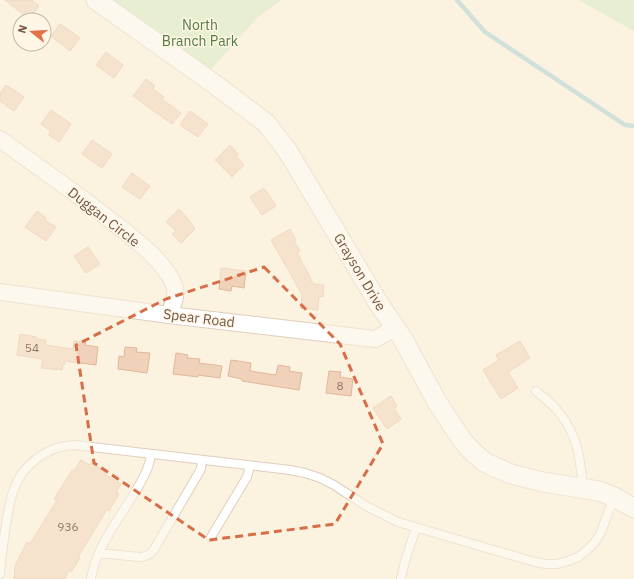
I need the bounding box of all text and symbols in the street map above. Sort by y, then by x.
north arrow [12,12,52,52]
park label: North Branch Park [162,16,239,50]
text: N [15,23,30,35]
street label: Duggan Circle [64,183,144,251]
street label: Grayson Drive [330,230,390,314]
street label: Spear Road [162,305,236,331]
house number: 54 [25,340,39,355]
house number: 8 [336,378,344,393]
house number: 936 [57,519,79,534]

